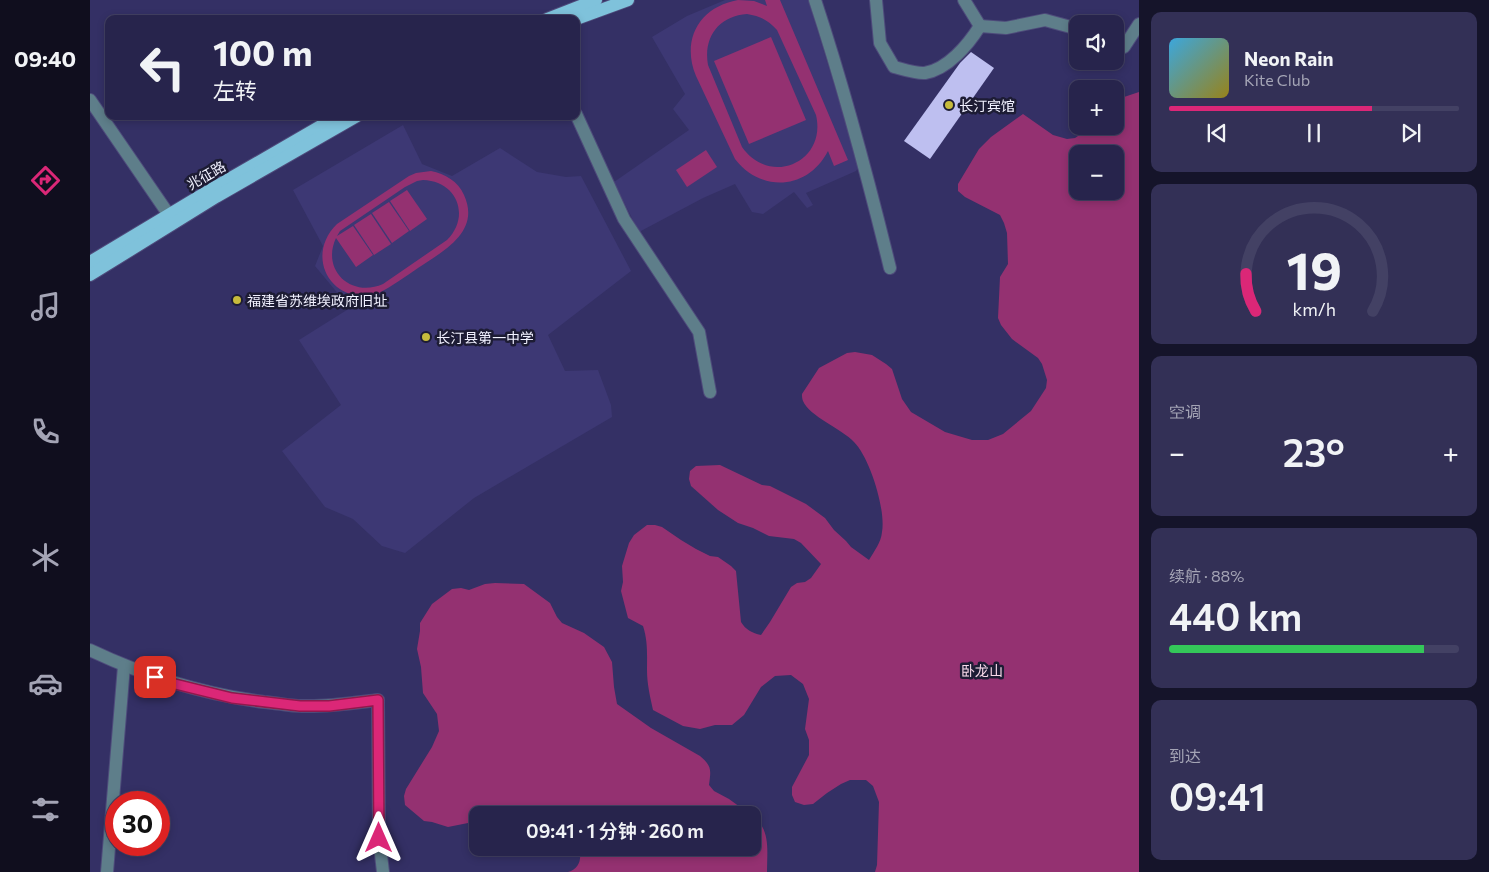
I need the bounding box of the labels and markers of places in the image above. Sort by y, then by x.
place label: 长汀宾馆 [959,97,1015,114]
marker: 长汀宾馆 [943,99,955,111]
place label: 福建省苏维埃政府旧址 [247,292,387,309]
marker: 福建省苏维埃政府旧址 [231,294,243,306]
place label: 长汀县第一中学 [436,329,534,346]
marker: 长汀县第一中学 [420,331,432,343]
pin [134,656,176,698]

